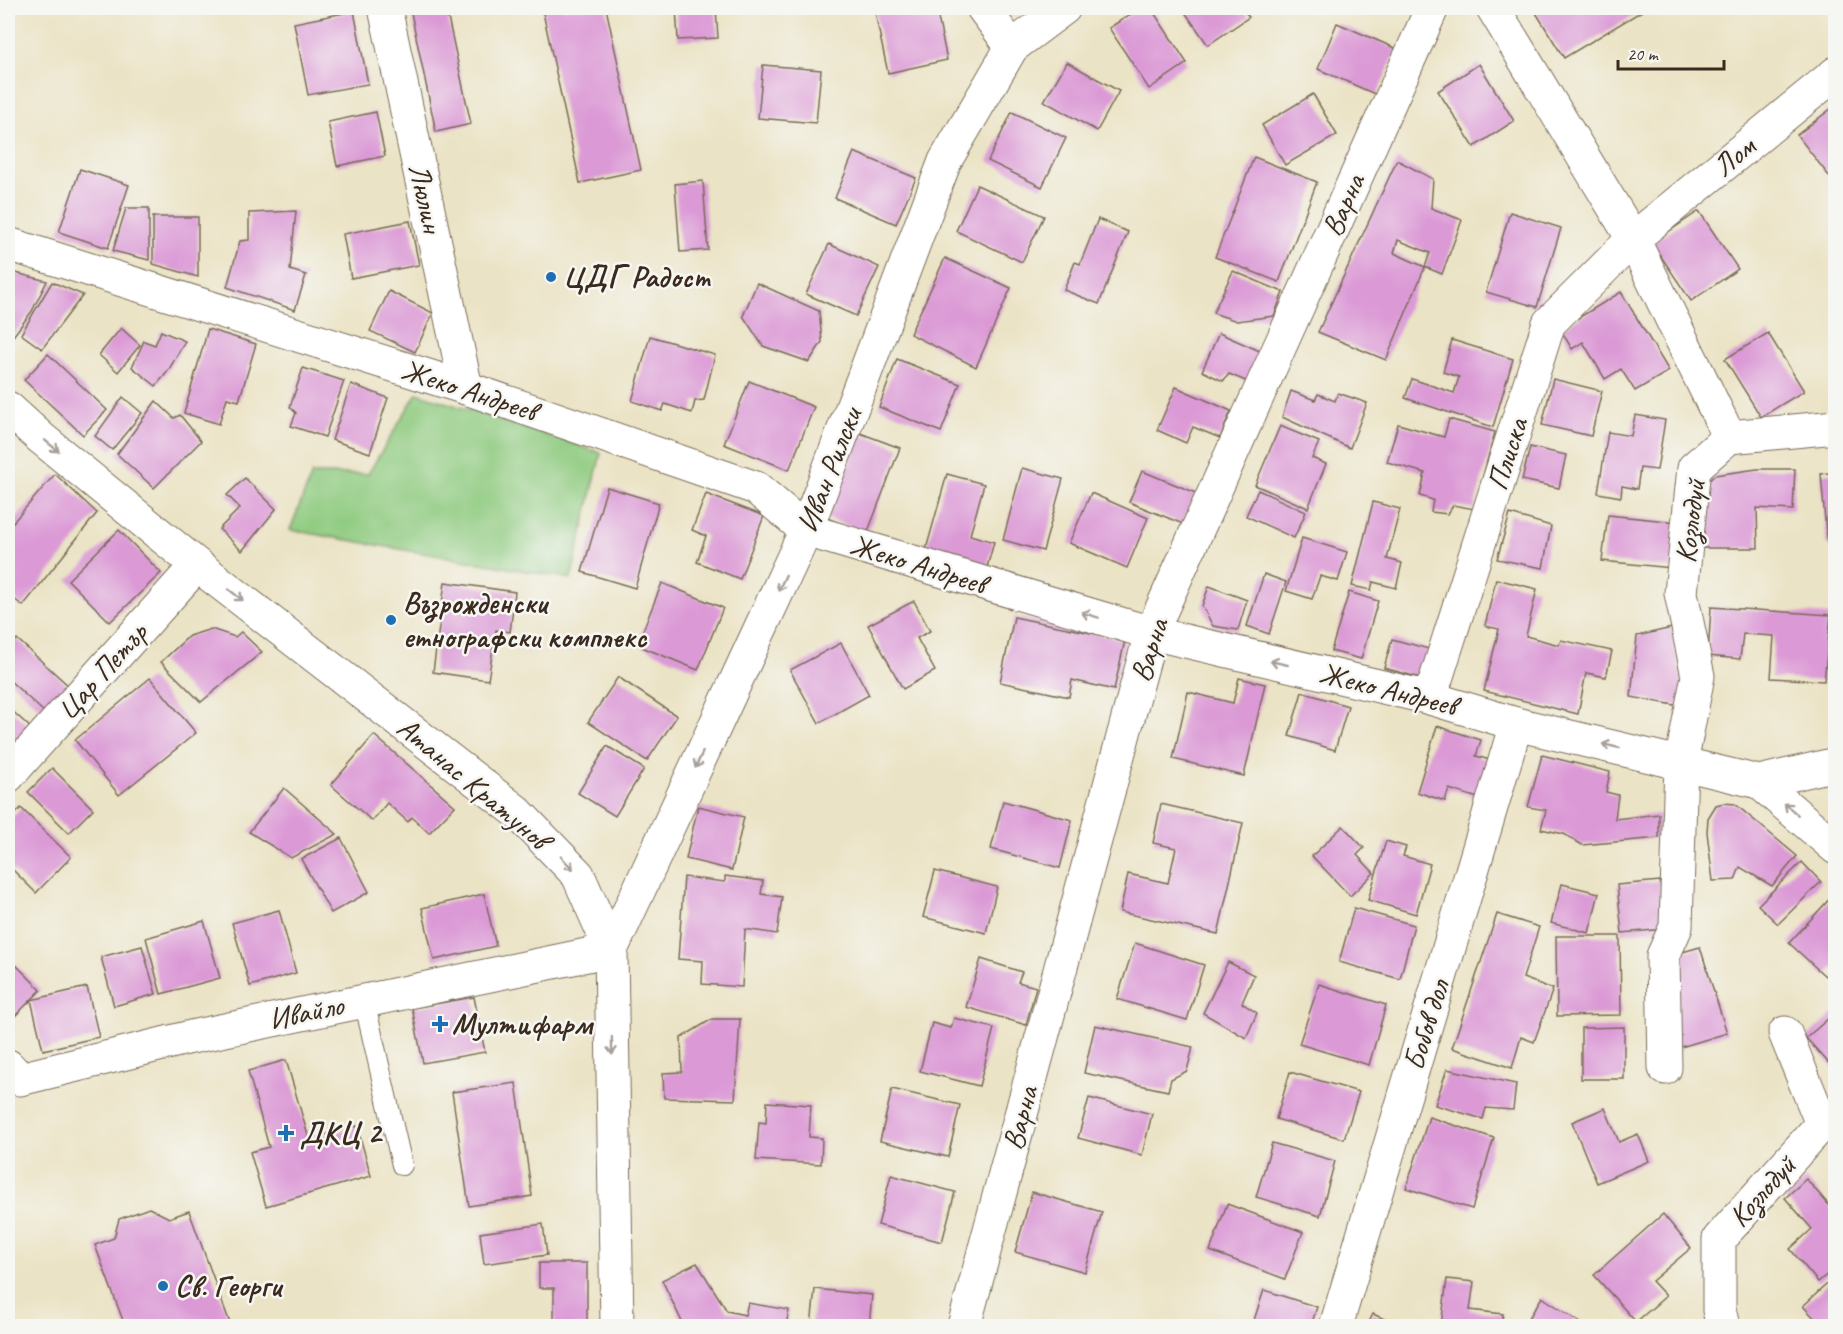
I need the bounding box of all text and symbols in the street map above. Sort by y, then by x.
scale bar [1618,33,1724,71]
text: 20 m [1627,43,1660,65]
street label: Лом [1705,126,1764,185]
street label: Люлин [400,160,452,238]
street label: Варна [1313,166,1374,242]
place label: ЦДГ Радост [563,258,711,296]
marker: ЦДГ Радост [544,270,558,284]
street label: Жеко Андреев [397,350,546,431]
street label: Иван Рилски [788,400,871,537]
street label: Плиска [1478,411,1537,495]
one-way arrow [43,439,59,452]
street label: Козлодуй [1666,476,1714,565]
street label: Жеко Андреев [846,525,996,604]
one-way arrow [775,574,787,592]
place label: Възрожденски етнографски комплекс [403,584,648,656]
one-way arrow [228,588,244,601]
one-way arrow [1081,609,1100,620]
street label: Варна [1121,612,1178,686]
street label: Цар Петър [48,613,157,728]
marker: Възрожденски етнографски комплекс [384,613,398,627]
street label: Жеко Андреев [1316,654,1466,726]
one-way arrow [1270,656,1289,668]
street label: Атанас Кратунов [389,709,562,862]
one-way arrow [1601,740,1620,752]
one-way arrow [693,751,705,769]
one-way arrow [1783,803,1799,816]
one-way arrow [559,855,574,870]
street label: Бобов дол [1394,973,1458,1075]
street label: Ивайло [265,985,348,1038]
place label: Мултифарм [452,1005,594,1043]
marker: Мултифарм [433,1017,447,1031]
one-way arrow [606,1036,618,1056]
street label: Варна [993,1080,1047,1154]
place label: ДКЦ 2 [300,1114,383,1152]
marker: ДКЦ 2 [277,1124,295,1142]
street label: Козлодуй [1720,1146,1805,1235]
place label: Св. Георги [175,1267,284,1305]
marker: Св. Георги [156,1279,170,1293]

